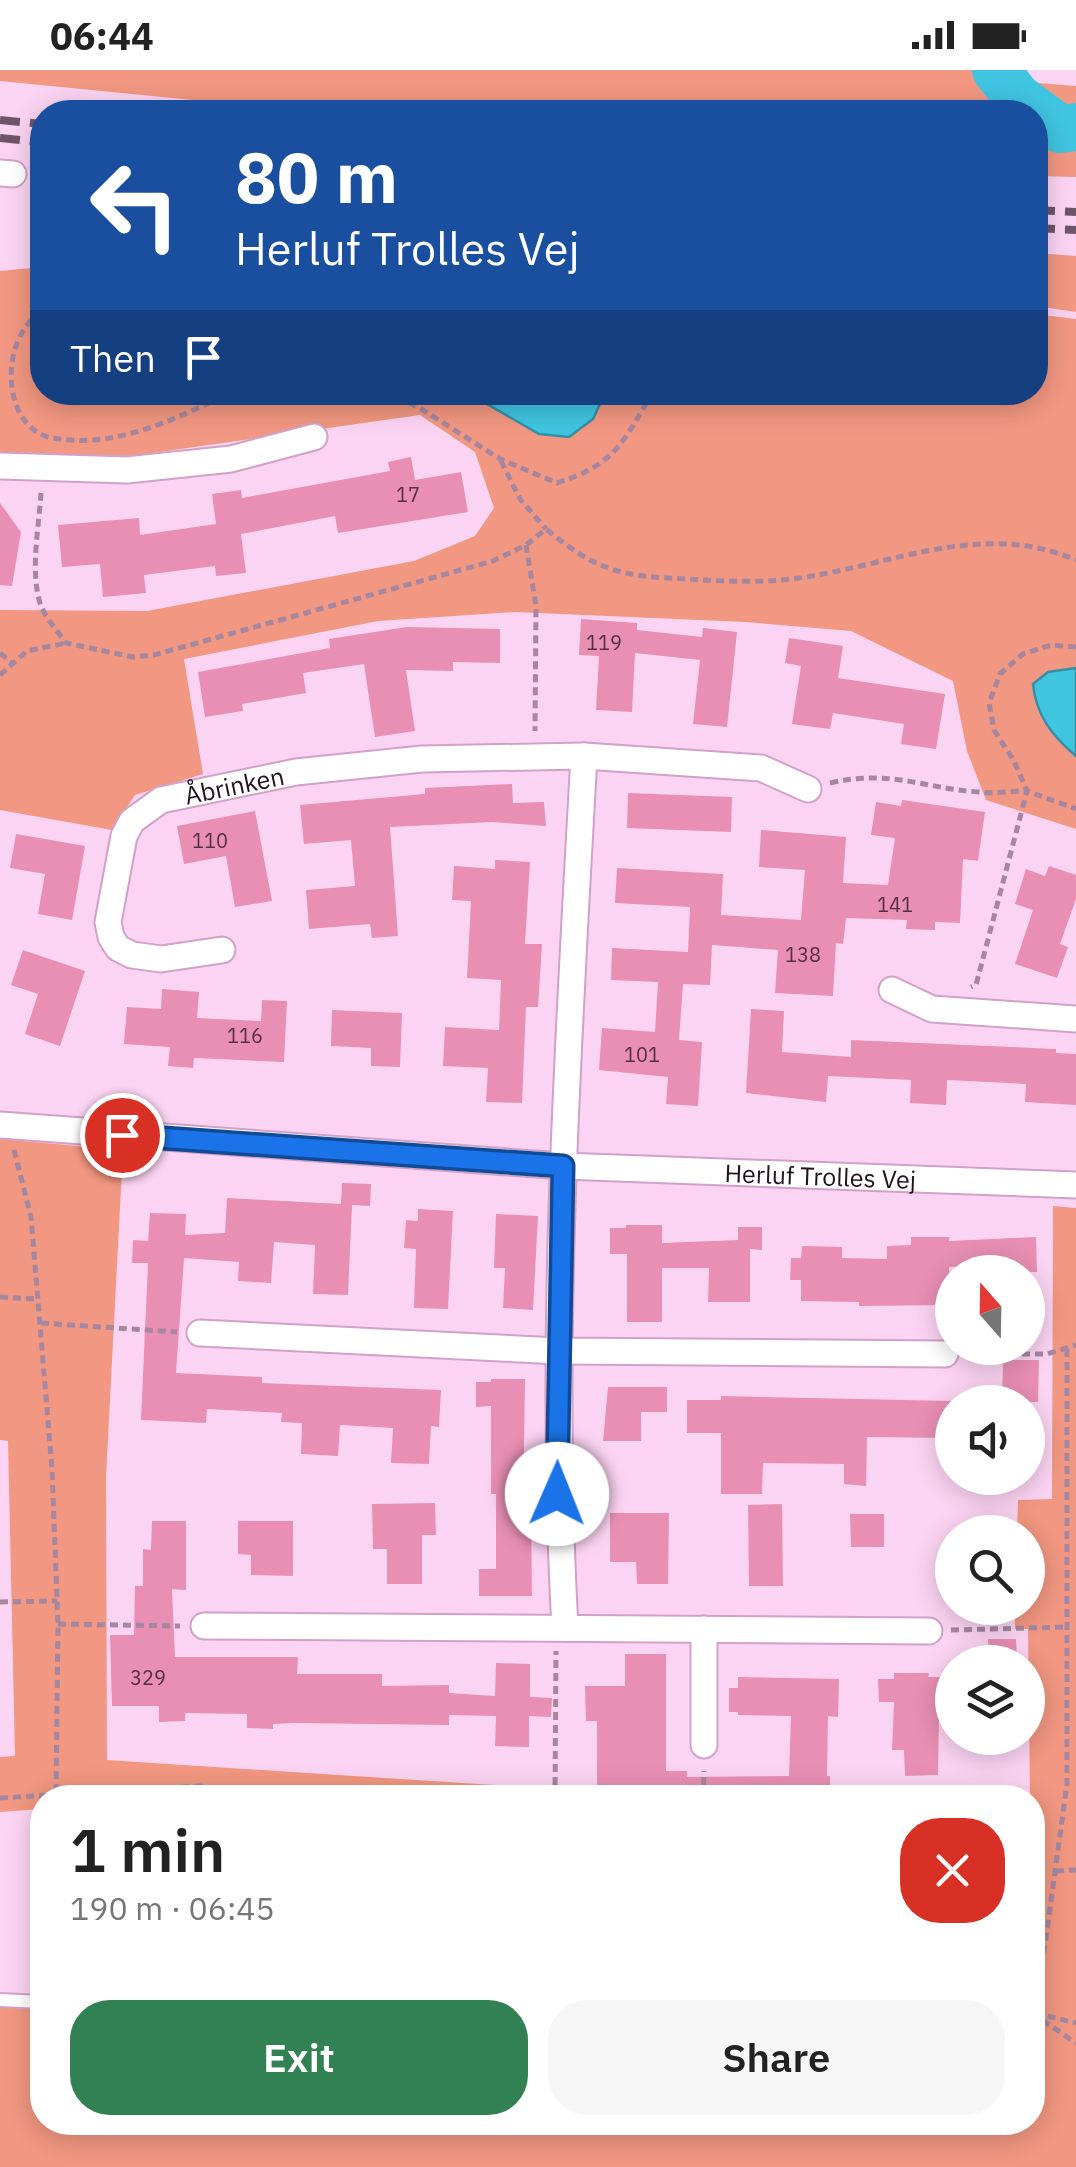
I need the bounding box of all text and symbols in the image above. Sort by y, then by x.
text: 06:44 [50,11,154,60]
text: 80 m [235,131,398,222]
icon: left [70,140,200,270]
text: Herluf Trolles Vej [235,219,580,277]
icon: arrive [176,330,231,385]
text: Then [70,333,156,382]
house number: 17 [396,481,420,508]
house number: 119 [586,629,622,656]
street label: Åbrinken [181,758,287,811]
house number: 110 [192,827,228,854]
house number: 141 [877,891,913,918]
house number: 138 [785,941,821,968]
house number: 116 [227,1022,263,1049]
house number: 101 [624,1041,660,1068]
pin [80,1093,165,1178]
icon: arrive [95,1108,150,1163]
street label: Herluf Trolles Vej [724,1155,917,1196]
north arrow [935,1255,1045,1365]
map controls [935,1255,1045,1755]
button: sound [935,1385,1045,1495]
position arrow [505,1442,609,1546]
button: search [935,1515,1045,1625]
button: layers [935,1645,1045,1755]
house number: 329 [130,1664,166,1691]
text: 1 min [70,1810,225,1889]
button: close [900,1818,1005,1923]
text: 190 m · 06:45 [70,1887,275,1929]
button: Exit [70,2000,528,2115]
button: Share [548,2000,1005,2115]

